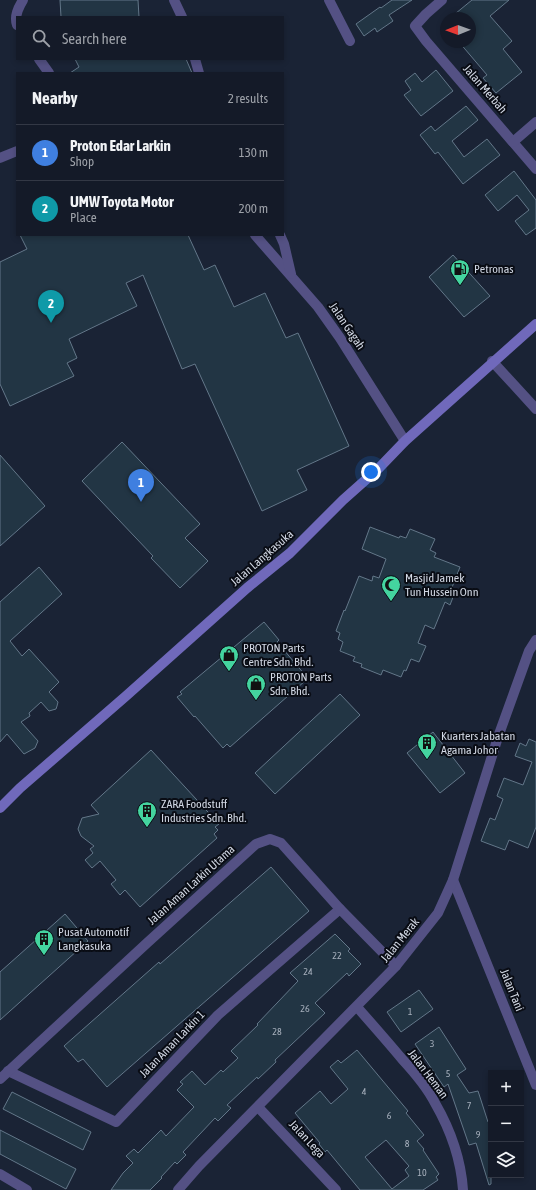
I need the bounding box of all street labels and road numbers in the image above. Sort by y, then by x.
street label: Jalan Merbah [460,62,510,116]
street label: Jalan Gagah [326,300,368,352]
street label: Jalan Langkasuka [228,527,296,589]
street label: Jalan Aman Larkin Utama [145,842,237,928]
street label: Jalan Merak [378,914,423,965]
street label: Jalan Tani [497,967,527,1013]
street label: Jalan Aman Larkin 1 [136,1007,208,1080]
street label: Jalan Heman [405,1047,451,1101]
street label: Jalan Lega [286,1117,328,1161]

